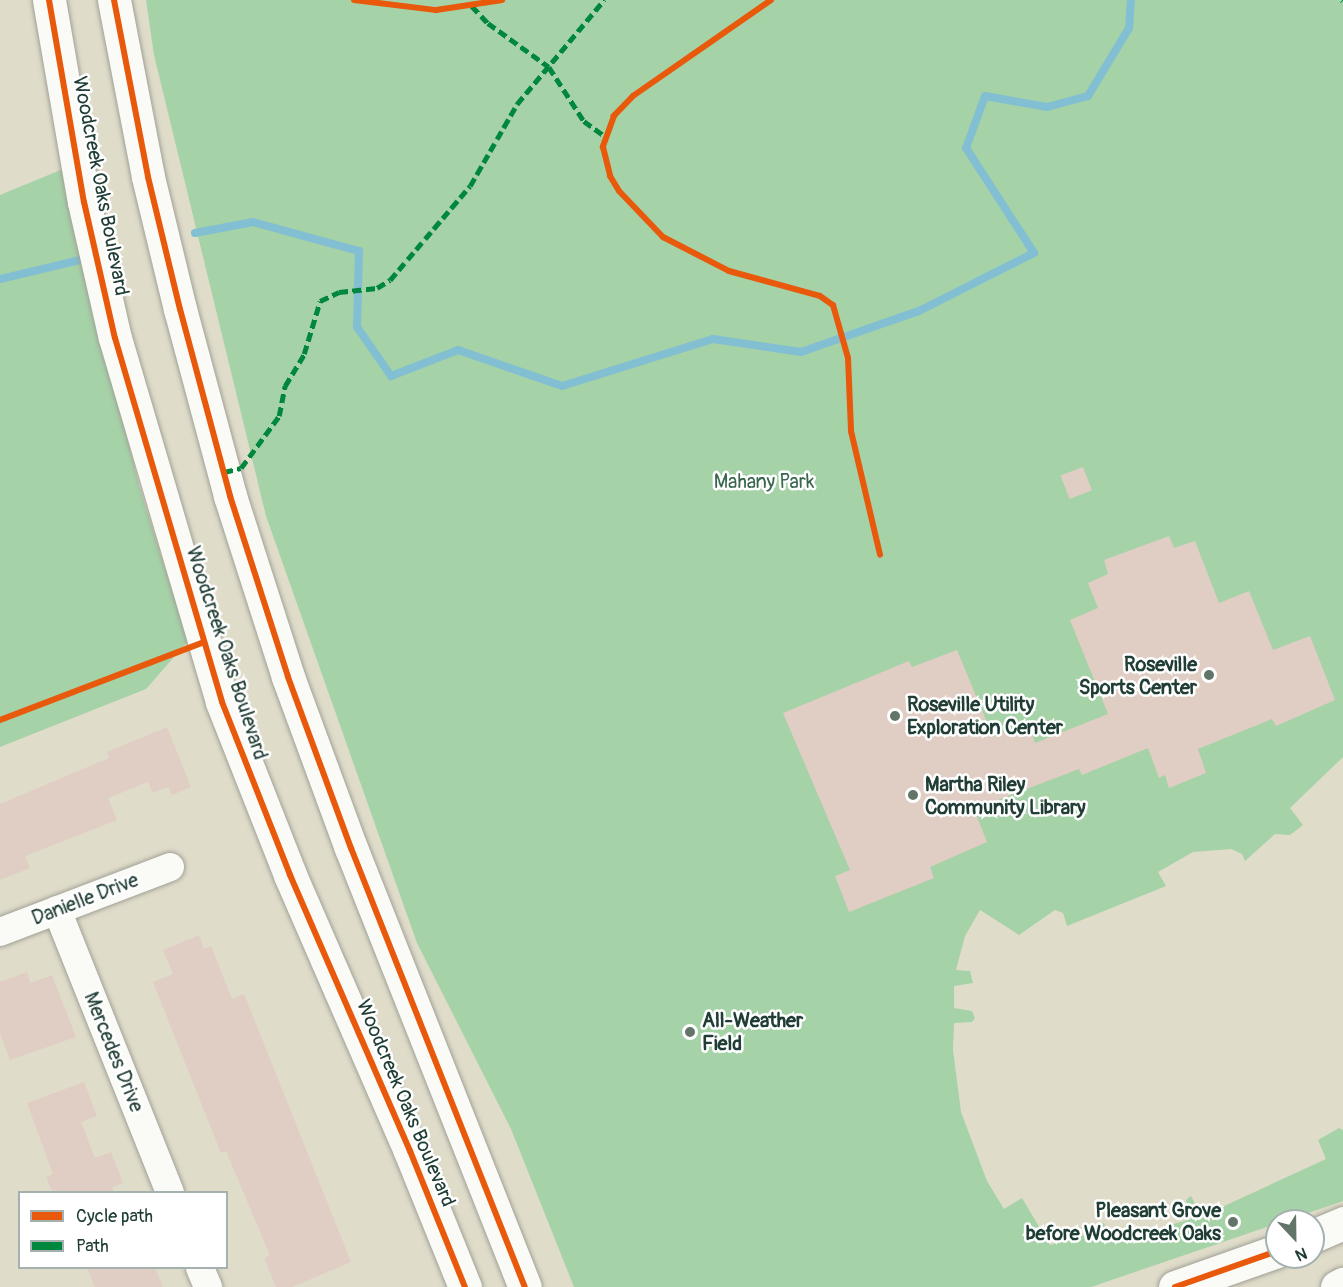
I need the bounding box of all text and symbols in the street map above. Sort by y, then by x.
street label: Woodcreek Oaks Boulevard [68,74,134,298]
park label: Mahany Park [714,469,814,493]
street label: Woodcreek Oaks Boulevard [181,543,273,763]
place label: Roseville Sports Center [1079,652,1197,699]
marker: Roseville Sports Center [1202,668,1216,682]
place label: Roseville Utility Exploration Center [907,692,1063,739]
marker: Roseville Utility Exploration Center [888,709,902,723]
place label: Martha Riley Community Library [925,772,1086,819]
marker: Martha Riley Community Library [906,788,920,802]
street label: Danielle Drive [28,868,142,930]
street label: Mercedes Drive [79,989,149,1115]
street label: Woodcreek Oaks Boulevard [351,996,461,1210]
place label: All-Weather Field [702,1008,803,1055]
marker: All-Weather Field [683,1025,697,1039]
legend [18,1191,228,1269]
place label: Pleasant Grove before Woodcreek Oaks [1026,1198,1221,1245]
text: Cycle path [76,1205,153,1228]
north arrow [1265,1209,1325,1269]
marker: Pleasant Grove before Woodcreek Oaks [1226,1215,1240,1229]
text: Path [76,1235,109,1258]
text: N [1292,1243,1310,1265]

